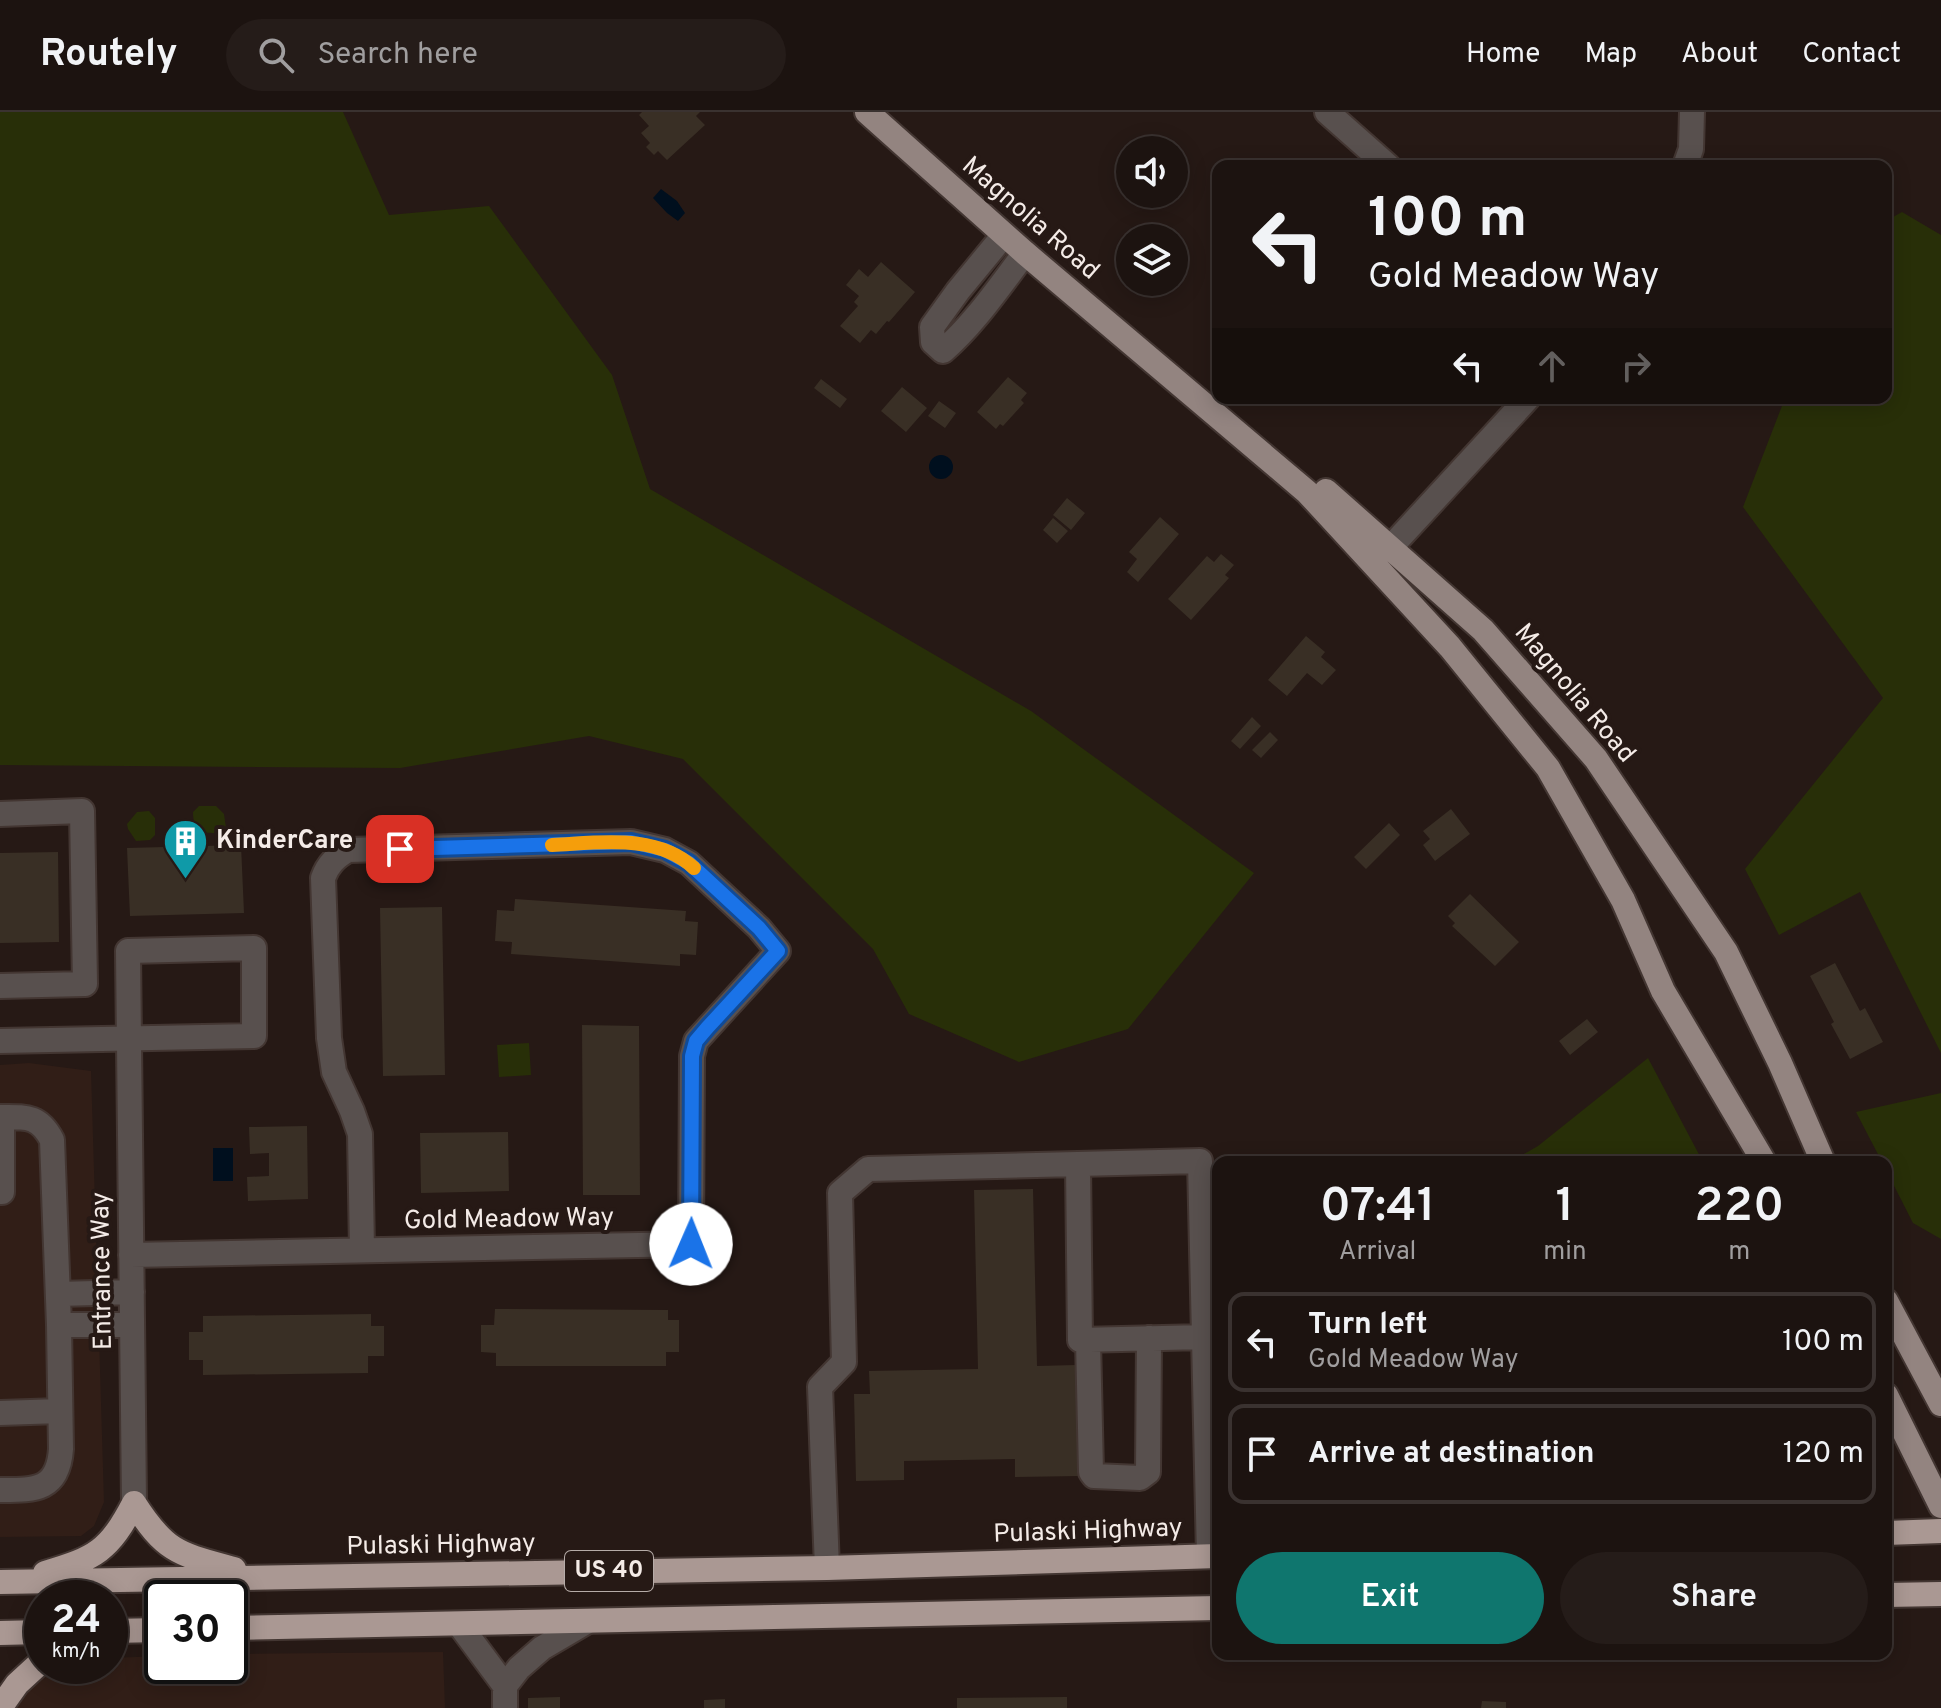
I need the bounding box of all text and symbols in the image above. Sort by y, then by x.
search box [226,19,786,91]
text: Routely [40,31,178,80]
icon: search [254,33,298,77]
text: Search here [318,37,478,74]
text: Home [1466,37,1540,73]
text: Map [1584,37,1637,73]
text: About [1681,37,1758,73]
text: Contact [1802,37,1901,73]
map controls [1116,136,1188,296]
button: sound [1116,136,1188,208]
street label: Magnolia Road [954,150,1106,288]
text: 100 m [1368,186,1527,256]
icon: left [1236,192,1340,296]
button: layers [1116,224,1188,296]
text: Gold Meadow Way [1368,255,1659,301]
icon: left [1446,344,1490,388]
icon: ahead [1530,344,1574,388]
icon: right [1614,344,1658,388]
street label: Magnolia Road [1506,618,1642,770]
pin [366,815,434,883]
building icon: KinderCare [161,817,209,880]
place label: KinderCare [216,825,353,858]
icon: arrive [378,827,422,871]
text: 07:41 [1320,1178,1436,1238]
text: 1 [1555,1178,1574,1238]
text: 220 [1694,1178,1784,1238]
street label: Entrance Way [85,1191,121,1351]
street label: Gold Meadow Way [404,1202,614,1238]
position arrow [649,1202,733,1286]
text: Arrival [1339,1236,1416,1269]
text: min [1543,1236,1587,1269]
text: m [1728,1236,1750,1269]
text: Turn left [1308,1307,1428,1344]
icon: left [1240,1320,1284,1364]
text: 100 m [1782,1324,1864,1361]
text: Gold Meadow Way [1308,1344,1518,1377]
icon: arrive [1240,1432,1284,1476]
text: Arrive at destination [1308,1436,1594,1473]
text: 120 m [1783,1436,1864,1473]
street label: Pulaski Highway [993,1512,1183,1552]
street label: Pulaski Highway [346,1528,536,1564]
road number: US 40 [565,1551,653,1591]
button: Exit [1236,1552,1544,1644]
button: Share [1560,1552,1868,1644]
speed limit sign: 30 [144,1580,248,1684]
text: 24 [51,1597,101,1647]
text: km/h [52,1639,100,1665]

